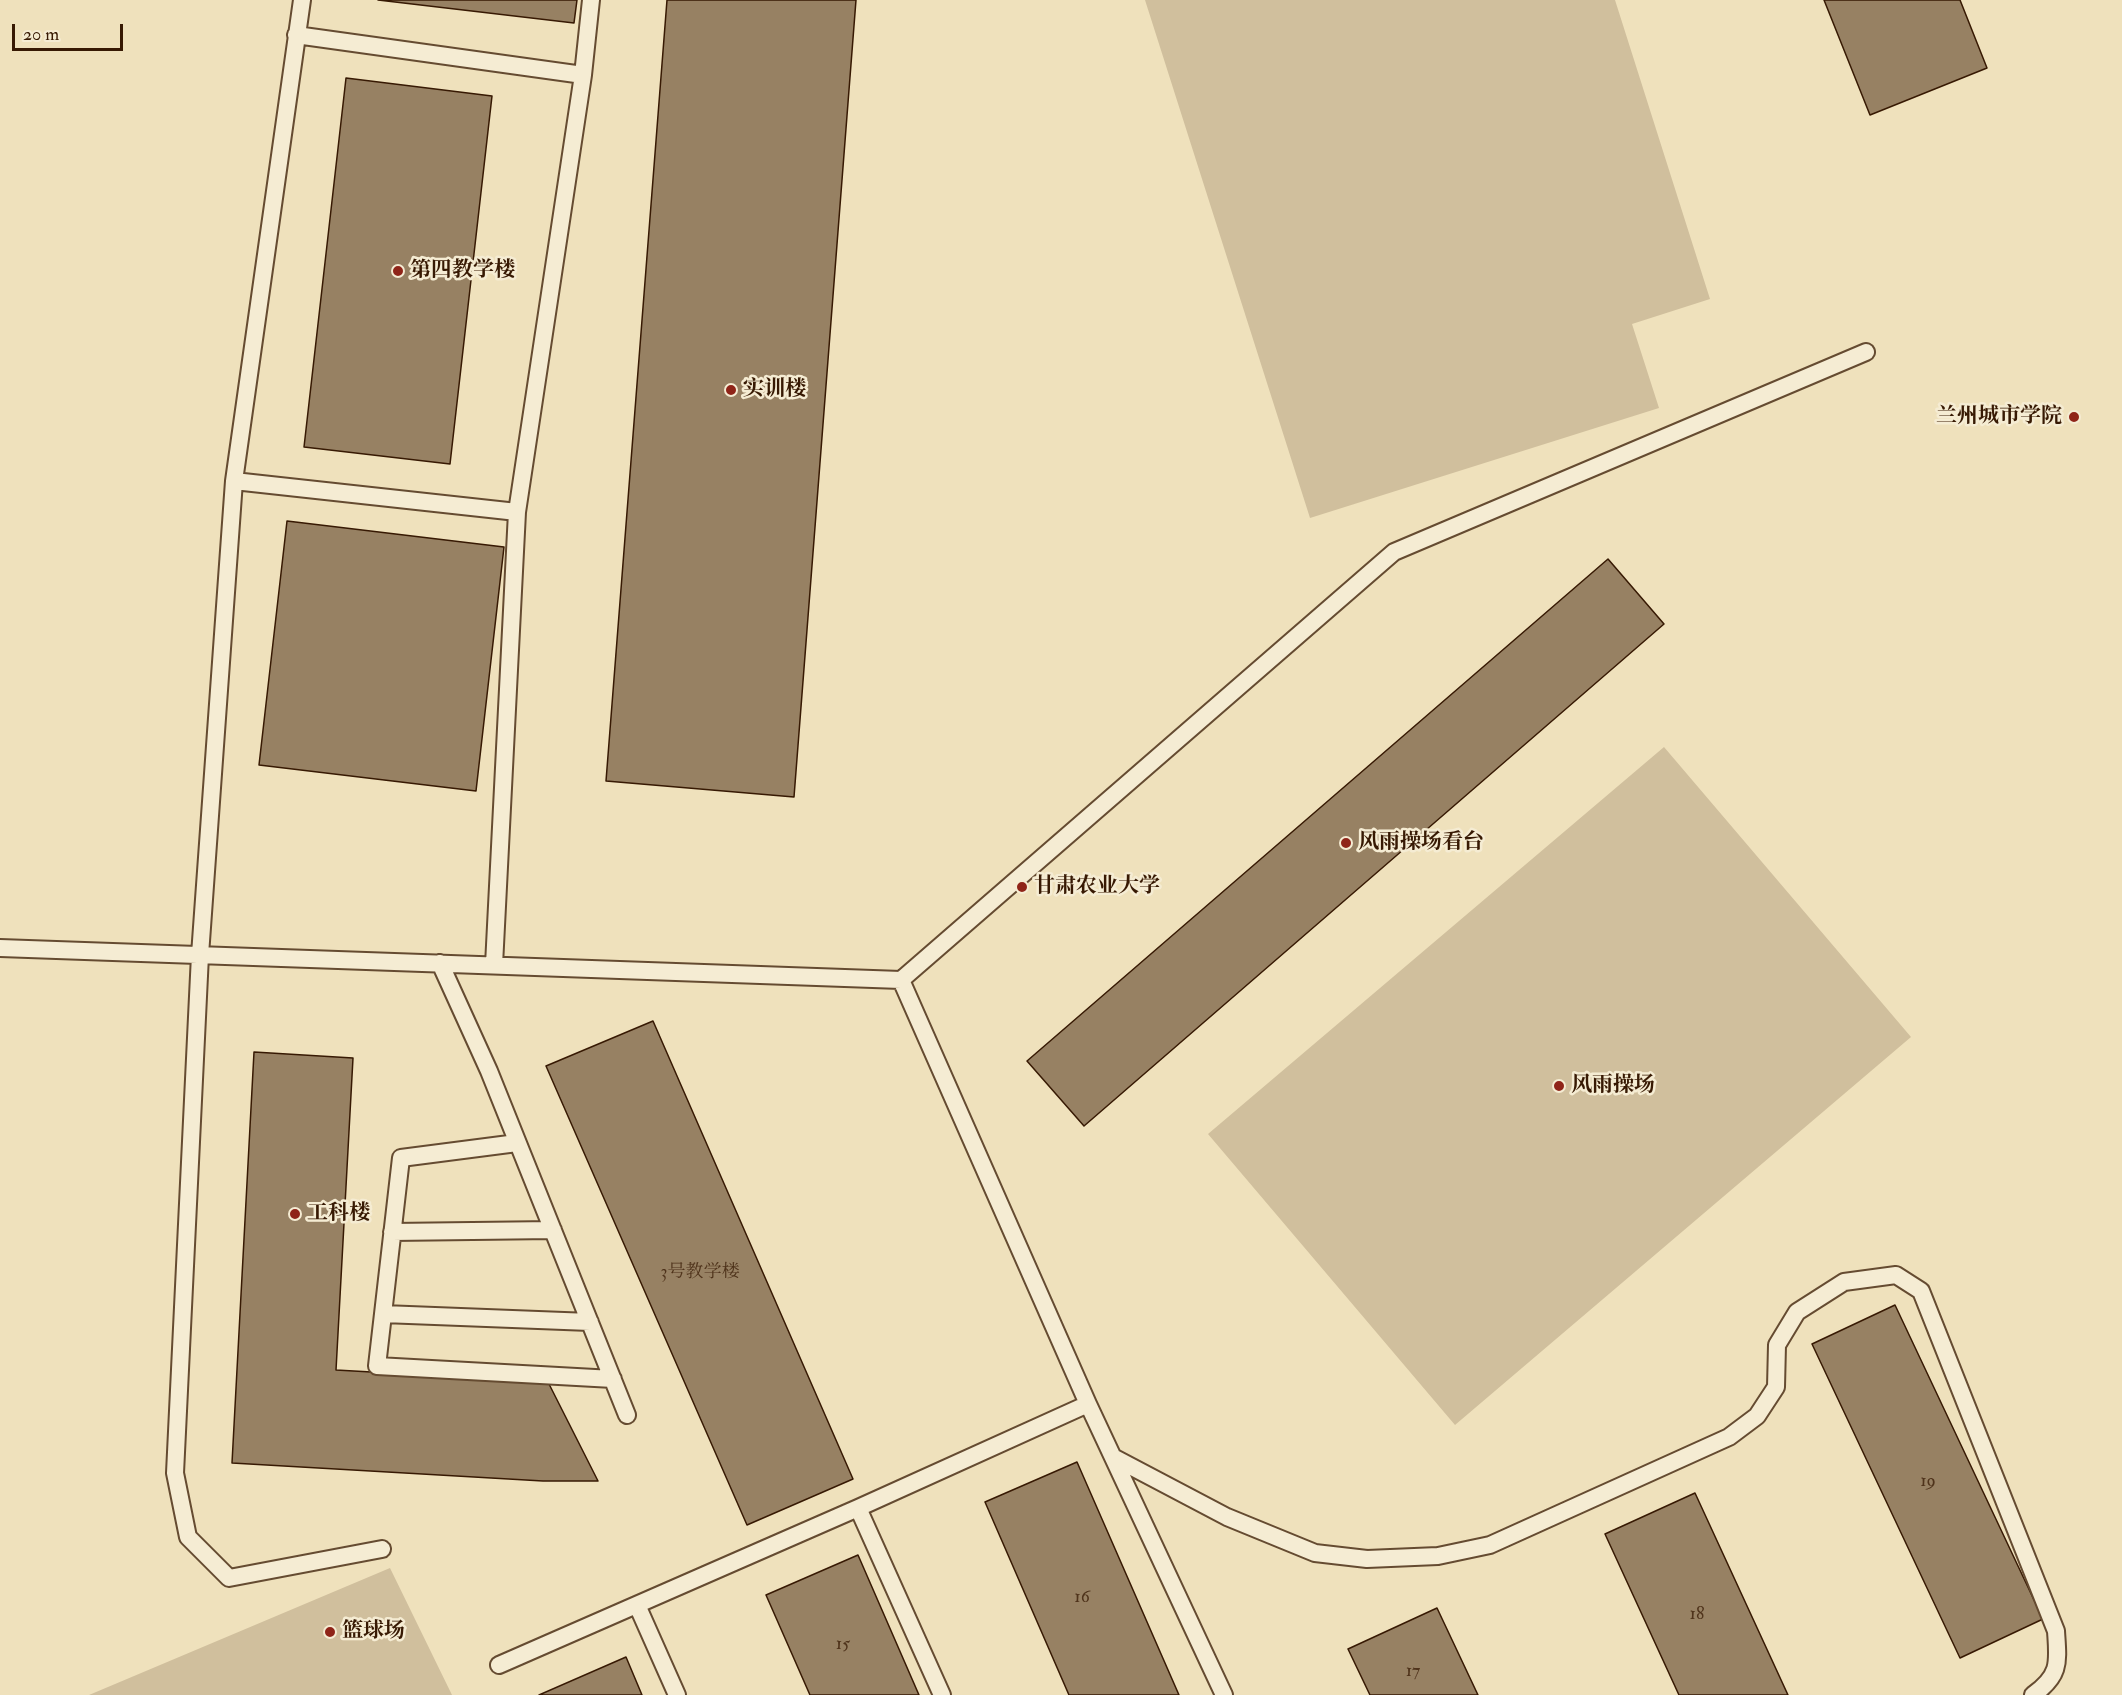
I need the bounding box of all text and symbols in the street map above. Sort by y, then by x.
scale bar [15,12,126,50]
text: 20 m [23,23,59,46]
place label: 第四教学楼 [410,258,515,284]
marker: 第四教学楼 [391,264,405,278]
place label: 实训楼 [743,377,806,403]
marker: 实训楼 [724,383,738,397]
place label: 兰州城市学院 [1936,404,2062,430]
marker: 兰州城市学院 [2067,410,2081,424]
place label: 风雨操场看台 [1358,830,1484,856]
marker: 风雨操场看台 [1339,836,1353,850]
place label: 甘肃农业大学 [1034,874,1160,900]
marker: 甘肃农业大学 [1015,880,1029,894]
place label: 风雨操场 [1571,1073,1655,1099]
marker: 风雨操场 [1552,1079,1566,1093]
place label: 工科楼 [307,1201,370,1227]
marker: 工科楼 [288,1207,302,1221]
house number: 3号教学楼 [661,1262,739,1284]
house number: 19 [1920,1471,1936,1493]
house number: 16 [1074,1587,1090,1609]
house number: 18 [1690,1604,1704,1626]
place label: 篮球场 [342,1619,405,1645]
marker: 篮球场 [323,1625,337,1639]
house number: 15 [836,1634,850,1656]
house number: 17 [1406,1661,1420,1683]

